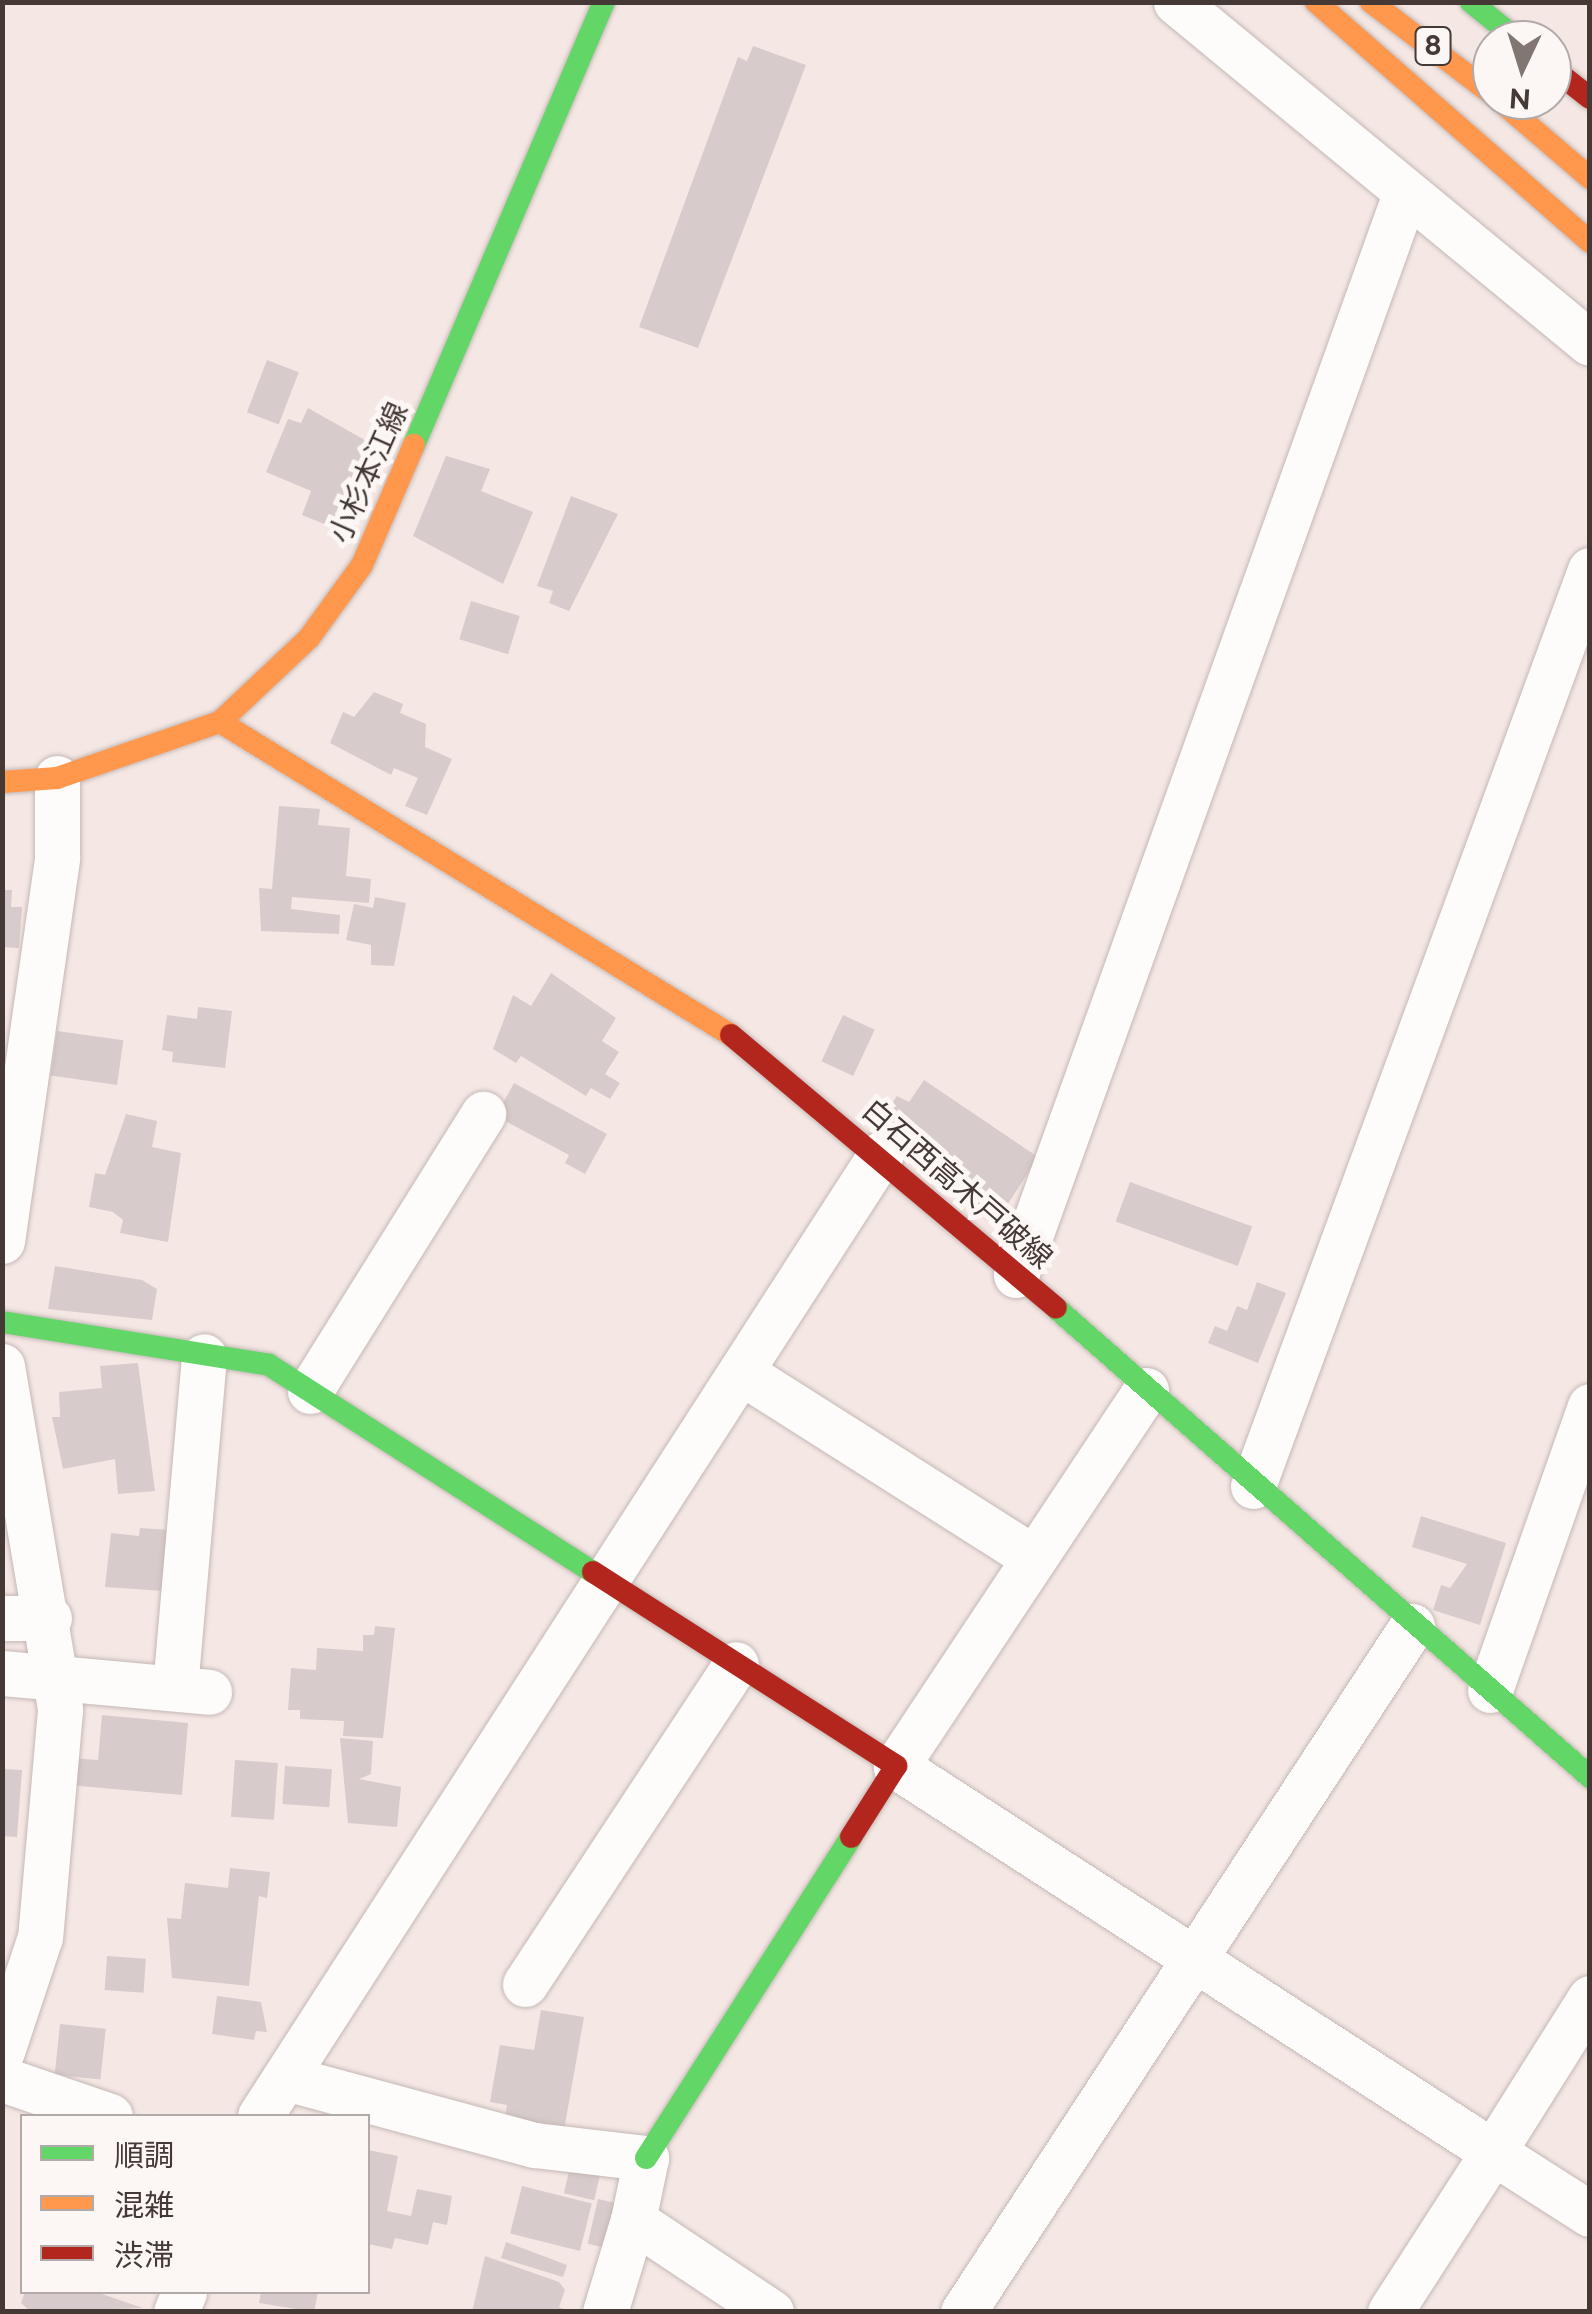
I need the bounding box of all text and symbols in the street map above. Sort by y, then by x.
north arrow [1472,20,1572,120]
road number: 8 [1413,23,1453,69]
text: N [1508,81,1532,116]
street label: 小杉本江線 [322,397,416,549]
street label: 白石西高木戸破線 [855,1092,1059,1276]
legend [20,2114,370,2294]
text: 順調 [114,2138,174,2173]
text: 混雑 [114,2188,174,2223]
text: 渋滞 [114,2238,174,2273]

